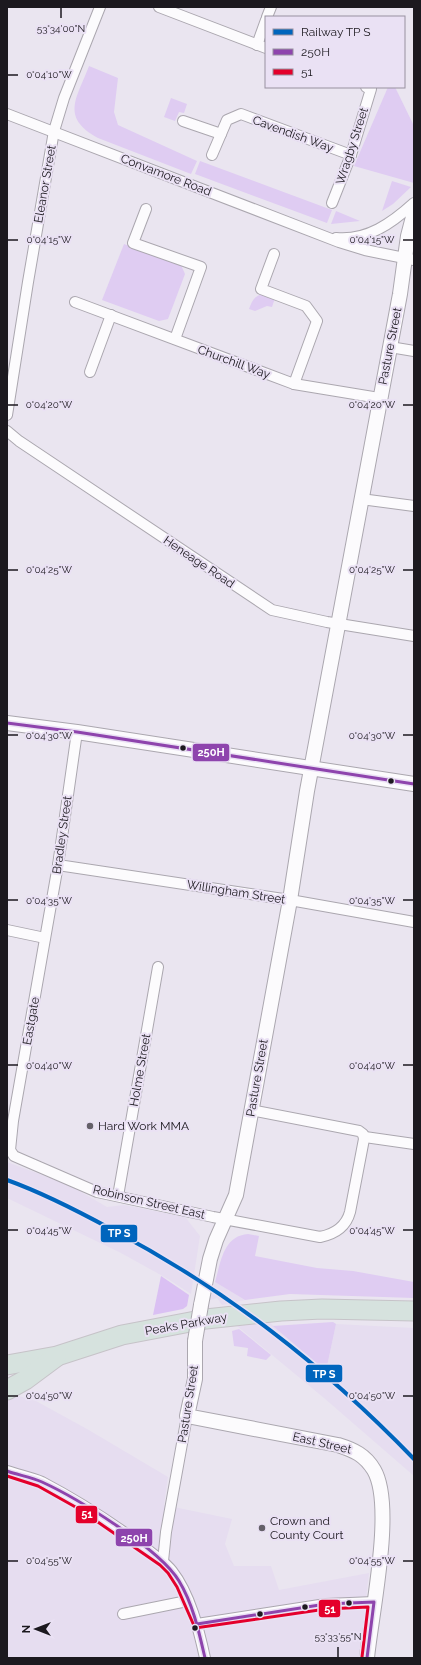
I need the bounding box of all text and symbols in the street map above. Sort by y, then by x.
legend [265,16,405,88]
text: 53°34'00"N [37,23,85,34]
text: Railway TP S [301,25,371,39]
text: 250H [301,45,330,59]
text: 51 [301,65,313,79]
text: 0°04'10"W [26,69,72,80]
street label: Wragby Street [333,106,371,186]
street label: Cavendish Way [251,113,336,155]
street label: Eleanor Street [31,144,59,224]
street label: Convamore Road [119,151,213,199]
text: 0°04'15"W [26,234,72,245]
text: 0°04'15"W [349,234,395,245]
street label: Pasture Street [376,306,404,386]
street label: Churchill Way [196,342,273,382]
text: 0°04'20"W [26,399,73,410]
text: 0°04'20"W [349,399,396,410]
street label: Heneage Road [161,533,237,591]
text: 0°04'25"W [26,564,73,575]
text: 0°04'25"W [349,564,396,575]
text: 0°04'30"W [26,730,73,741]
text: 0°04'30"W [349,730,396,741]
unlabelled marker [178,743,188,753]
line badge: 250H [192,743,230,762]
text: 250H [197,746,225,759]
unlabelled marker [386,776,396,786]
street label: Bradley Street [50,795,74,875]
street label: Willingham Street [186,877,286,907]
text: 0°04'35"W [26,895,73,906]
text: 0°04'35"W [349,895,396,906]
street label: Eastgate [20,996,42,1046]
street label: Holme Street [127,1033,153,1107]
street label: Pasture Street [243,1038,271,1118]
text: 0°04'40"W [26,1060,73,1071]
text: 0°04'40"W [349,1060,396,1071]
place label: Hard Work MMA [98,1119,189,1133]
marker: Hard Work MMA [85,1121,95,1131]
street label: Robinson Street East [92,1182,206,1222]
line badge: TP S [100,1224,138,1243]
text: 0°04'45"W [26,1225,72,1236]
text: 0°04'45"W [349,1225,395,1236]
text: TP S [108,1227,131,1240]
street label: Peaks Parkway [144,1310,229,1338]
street label: Pasture Street [175,1364,201,1444]
line badge: TP S [305,1364,343,1383]
text: TP S [313,1368,336,1381]
text: 0°04'50"W [26,1390,73,1401]
text: 0°04'50"W [349,1390,396,1401]
street label: East Street [291,1429,353,1457]
line badge: 51 [75,1505,98,1524]
text: 51 [81,1508,93,1521]
place label: Crown and County Court [270,1514,343,1542]
marker: Crown and County Court [257,1523,267,1533]
line badge: 250H [115,1528,153,1547]
text: 250H [120,1532,148,1545]
text: 0°04'55"W [26,1555,73,1566]
text: 0°04'55"W [349,1555,396,1566]
unlabelled marker [344,1598,354,1608]
line badge: 51 [318,1599,341,1618]
unlabelled marker [300,1602,310,1612]
text: 51 [324,1603,336,1616]
north arrow [16,1609,56,1649]
unlabelled marker [255,1609,265,1619]
unlabelled marker [190,1623,200,1633]
text: N [20,1625,33,1633]
text: 53°33'55"N [315,1631,362,1642]

